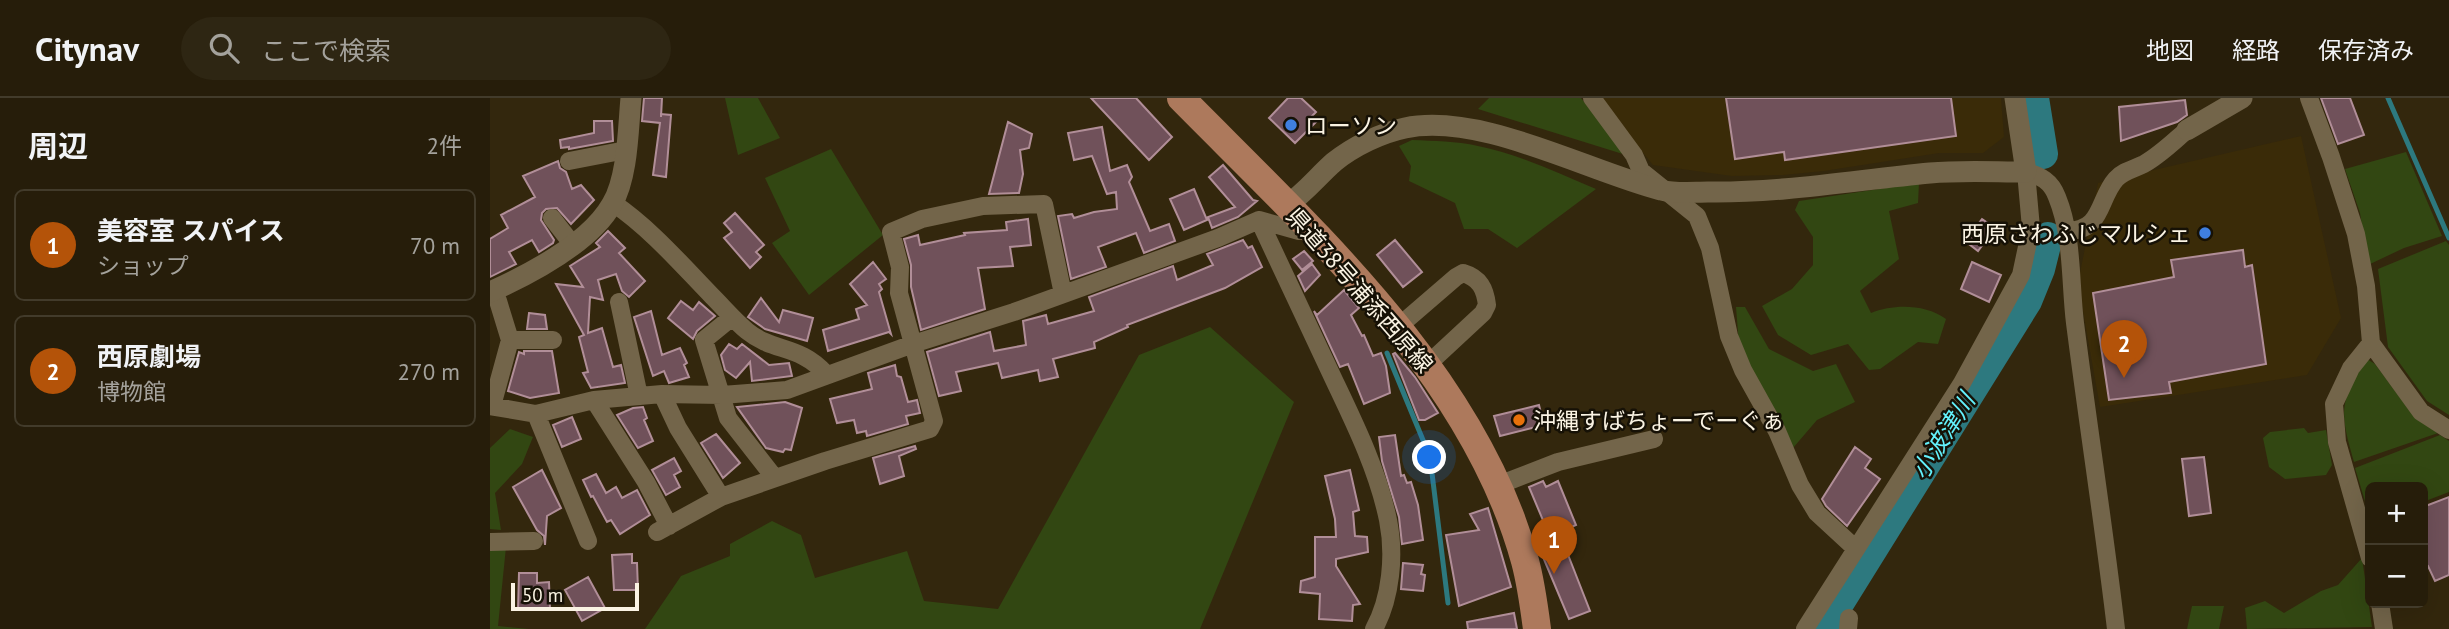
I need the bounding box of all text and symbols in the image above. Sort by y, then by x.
search box [181,17,671,80]
text: Citynav [35,27,139,70]
icon: search [205,29,243,67]
text: ここで検索 [261,34,391,67]
text: 地図 [2146,35,2194,66]
text: 経路 [2232,35,2280,66]
text: 保存済み [2318,35,2414,66]
place label: ローソン [1305,111,1397,140]
marker: ローソン [1283,117,1299,133]
text: 周辺 [28,126,88,165]
text: 2件 [426,131,462,160]
street label: 県道38号浦添西原線 [1280,202,1440,378]
text: 美容室 スパイス [97,214,285,247]
place label: 西原さわふじマルシェ [1961,219,2191,248]
marker: 西原さわふじマルシェ [2197,225,2213,241]
text: 1 [46,231,60,260]
text: 70 m [410,231,460,260]
text: ショップ [97,251,189,280]
pin: 2 [2101,320,2147,378]
text: 西原劇場 [97,340,201,373]
text: 2 [46,357,60,386]
text: 270 m [398,357,460,386]
text: 博物館 [97,377,166,406]
water label: 小波津川 [1904,385,1983,485]
place label: 沖縄すばちょーでーぐぁ [1533,406,1785,435]
marker: 沖縄すばちょーでーぐぁ [1511,412,1527,428]
your location [1412,440,1446,474]
map controls [2365,482,2428,608]
button: + [2365,482,2428,545]
pin: 1 [1531,516,1577,574]
button: − [2365,545,2428,608]
scale bar [511,580,639,612]
text: 50 m [522,583,563,607]

